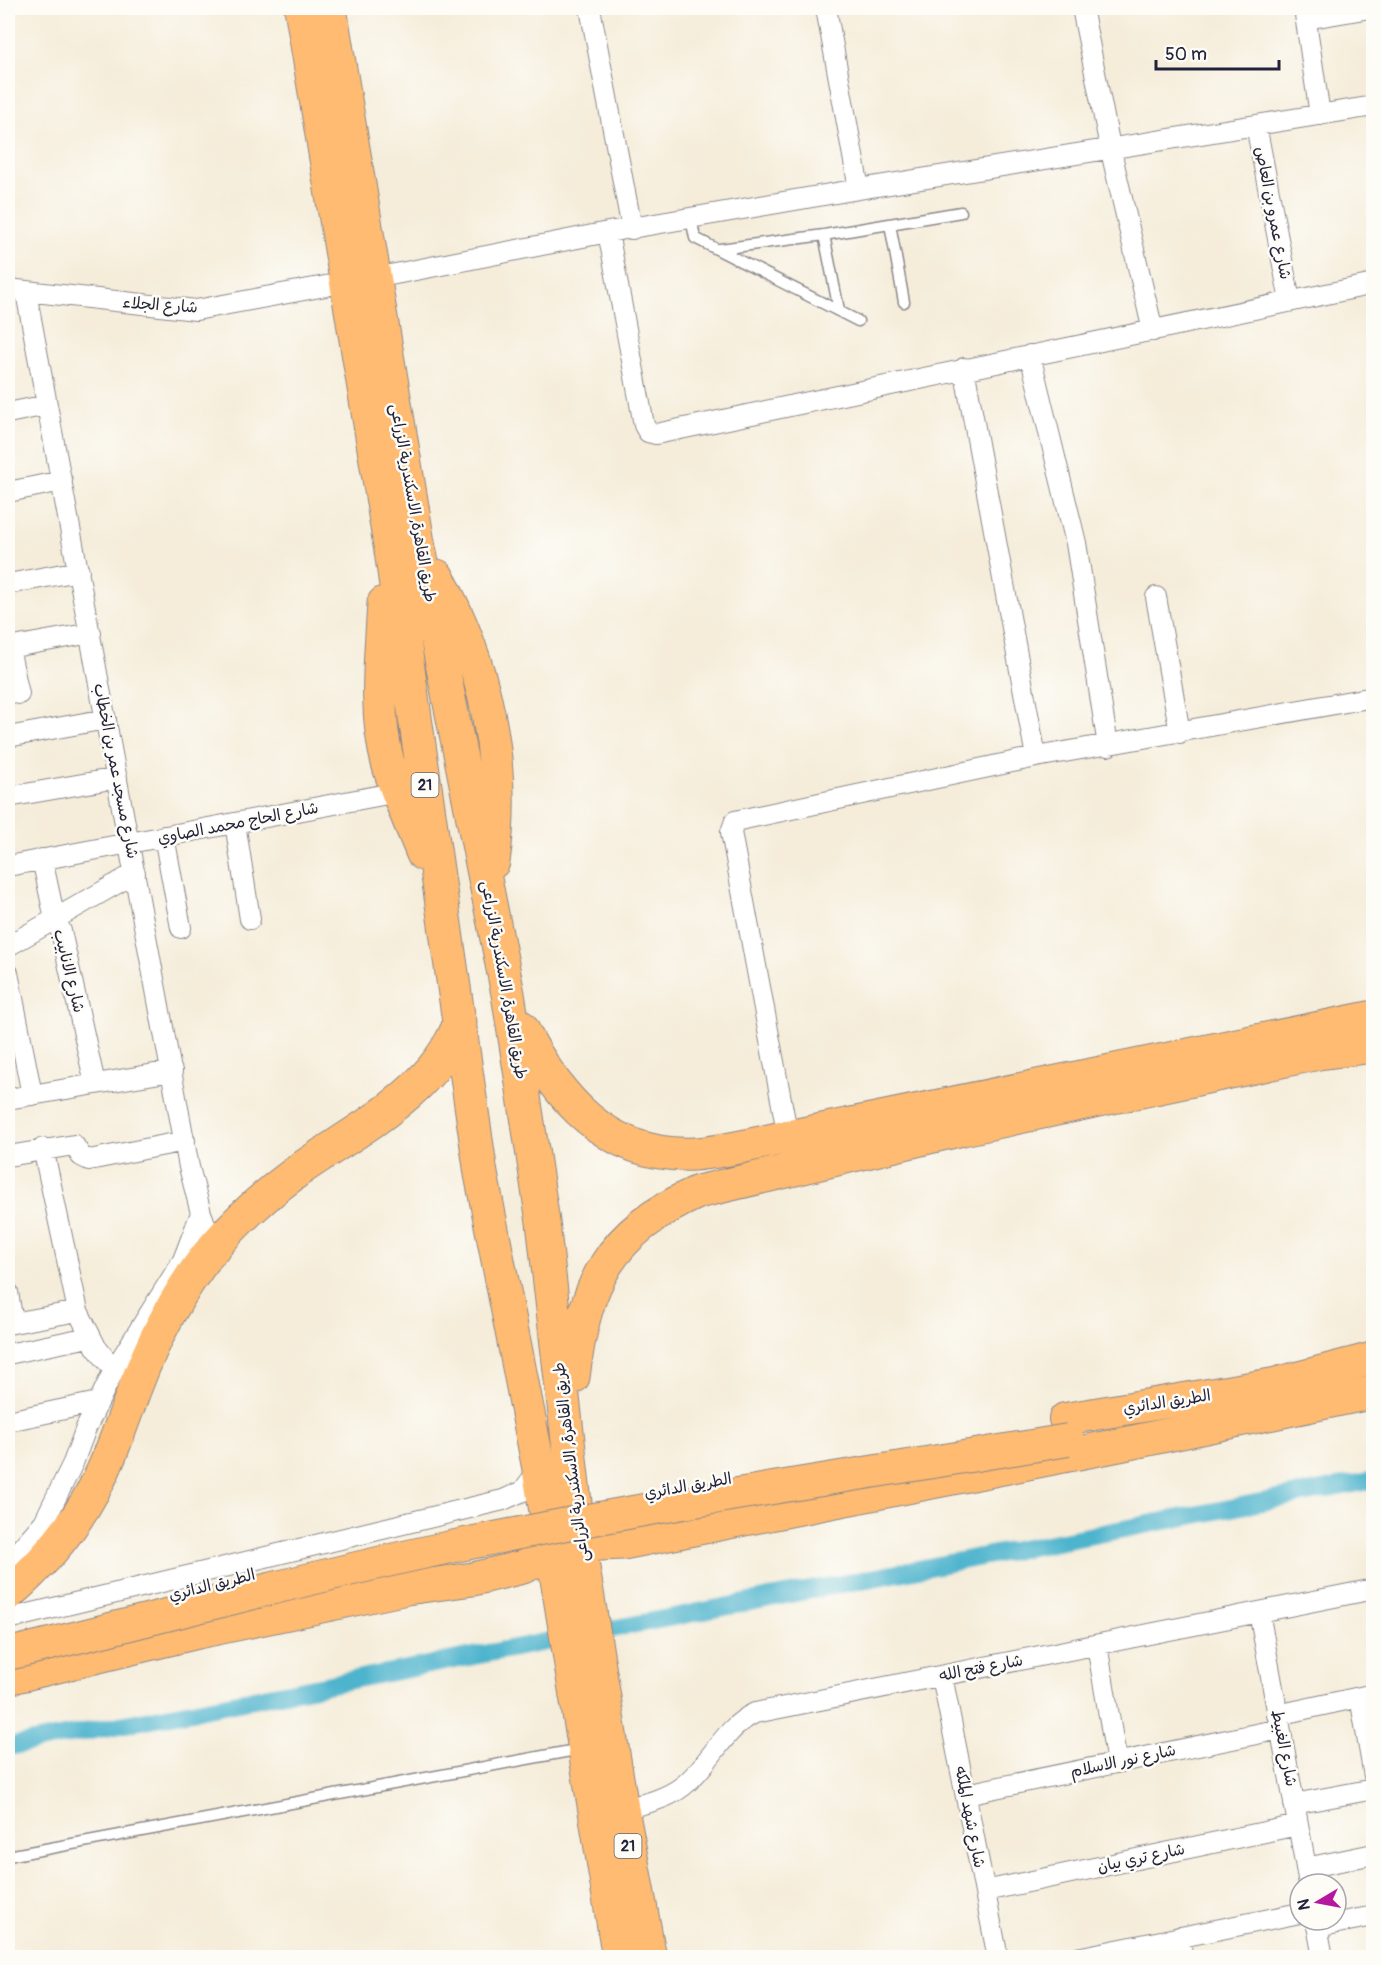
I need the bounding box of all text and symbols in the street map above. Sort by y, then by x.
scale bar [1156,33,1279,71]
text: 50 m [1165,43,1207,66]
street label: شارع عمرو بن العاص [1249,145,1296,281]
street label: شارع الجلاء [122,292,198,319]
street label: طريق القاهرة, الاسكندرية الزراعى [386,402,440,604]
street label: شارع مسجد عمر بن الخطاب [88,682,143,861]
road number: 21 [412,773,438,797]
street label: شارع الحاج محمد الصاوي [156,798,320,849]
street label: طريق القاهرة, الاسكندرية الزراعى [477,879,531,1081]
street label: شارع الانابيب [48,927,89,1015]
street label: طريق القاهرة, الاسكندرية الزراعى [549,1361,593,1563]
street label: الطريق الدائري [1122,1385,1212,1420]
street label: الطريق الدائري [643,1468,734,1505]
street label: الطريق الدائري [167,1565,258,1606]
street label: شارع فتح الله [937,1650,1025,1687]
street label: شارع الغبيط [1266,1708,1301,1788]
street label: شارع نور الاسلام [1068,1740,1178,1784]
street label: شارع شهد الملكه [949,1764,990,1870]
road number: 21 [614,1834,642,1858]
street label: شارع تري بيان [1095,1839,1187,1878]
north arrow [1288,1872,1348,1932]
text: N [1293,1897,1315,1911]

